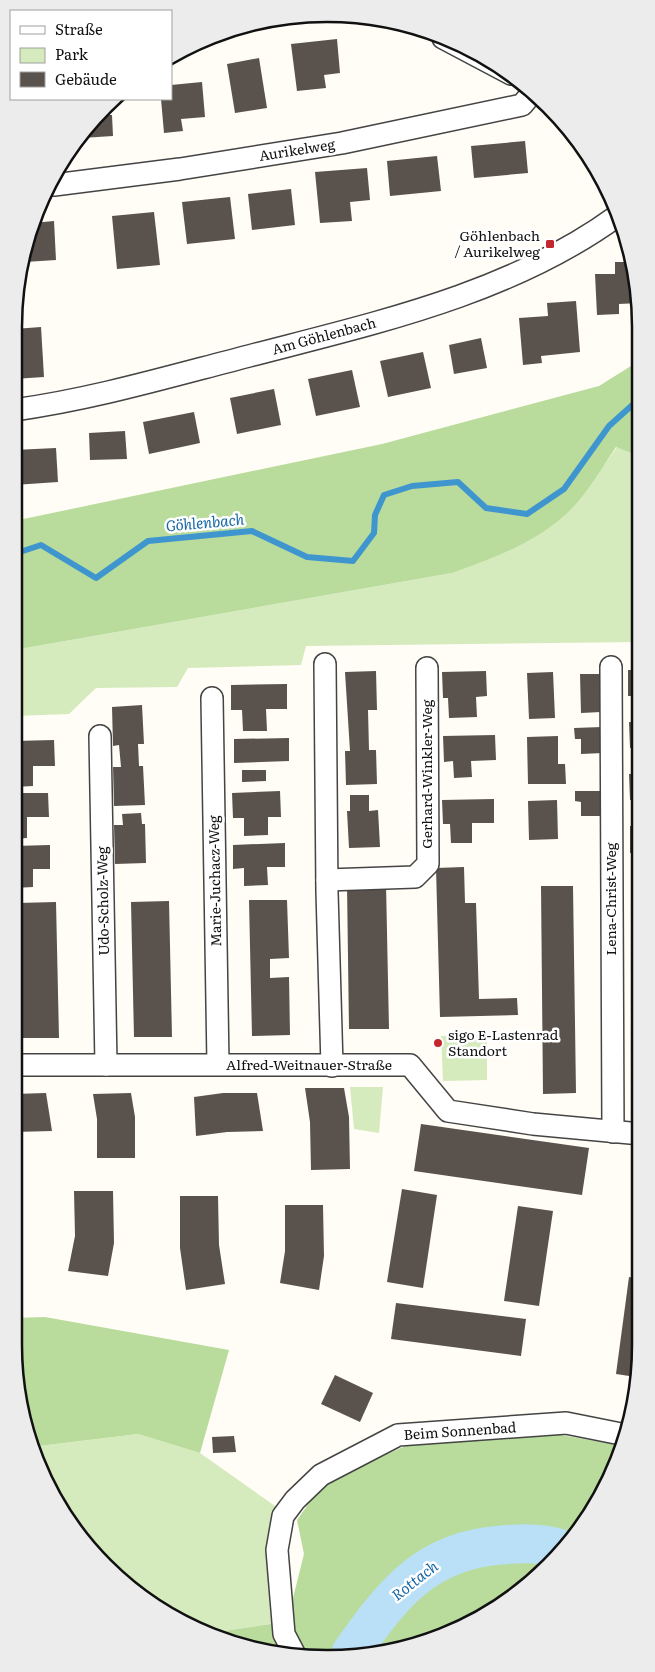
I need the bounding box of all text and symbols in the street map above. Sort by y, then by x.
legend [10,10,172,100]
text: Straße [55,17,103,40]
text: Park [55,42,89,65]
text: Gebäude [55,67,117,90]
street label: Aurikelweg [257,133,336,165]
place label: Göhlenbach / Aurikelweg [454,225,540,261]
marker: Göhlenbach / Aurikelweg [544,238,556,250]
street label: Am Göhlenbach [270,312,378,359]
water label: Göhlenbach [165,507,245,536]
street label: Gerhard-Winkler-Weg [416,699,436,849]
street label: Marie-Juchacz-Weg [203,815,225,947]
street label: Lena-Christ-Weg [600,842,620,956]
street label: Udo-Scholz-Weg [91,846,113,956]
place label: sigo E-Lastenrad Standort [448,1024,559,1060]
marker: sigo E-Lastenrad Standort [432,1037,444,1049]
street label: Alfred-Weitnauer-Straße [226,1054,392,1074]
street label: Beim Sonnenbad [403,1416,517,1444]
water label: Rottach [386,1554,442,1605]

